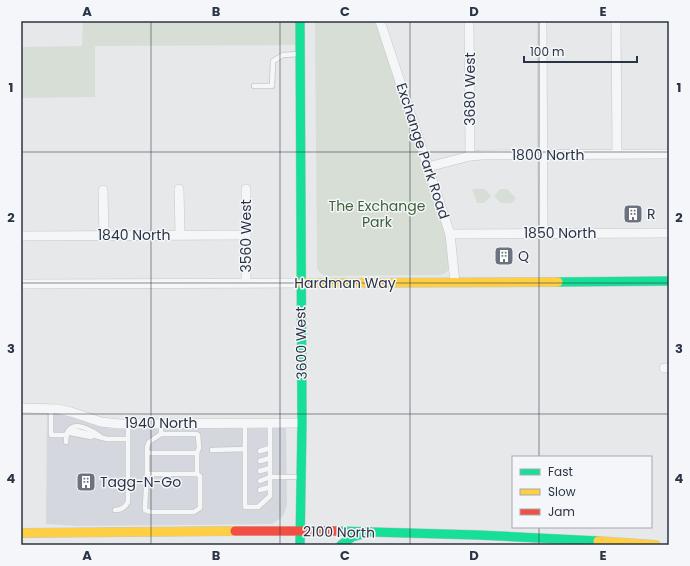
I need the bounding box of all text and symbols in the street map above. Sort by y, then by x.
text: A [82,2,92,21]
text: B [212,2,221,21]
text: C [340,2,350,21]
text: D [469,2,479,21]
text: E [599,2,607,21]
scale bar [524,38,637,64]
text: 100 m [530,43,564,60]
street label: 3680 West [460,52,480,126]
text: 1 [9,78,13,97]
text: 1 [677,78,681,97]
street label: Exchange Park Road [392,80,454,222]
street label: 1800 North [512,145,584,165]
park label: The Exchange Park [329,196,426,232]
street label: 3560 West [236,199,256,273]
building icon: R [622,203,644,225]
place label: R [647,204,656,224]
text: 2 [7,208,15,227]
text: 2 [675,208,683,227]
street label: 1850 North [524,223,596,243]
street label: 1840 North [98,225,170,245]
building icon: Q [493,245,515,267]
place label: Q [518,246,529,266]
street label: Hardman Way [294,273,396,293]
street label: 3600 West [290,306,312,380]
text: 3 [7,339,15,358]
text: 3 [675,339,683,358]
street label: 1940 North [125,413,197,433]
legend [512,456,652,528]
text: Fast [548,463,573,480]
text: 4 [7,469,16,488]
text: 4 [675,469,684,488]
building icon: Tagg-N-Go [75,471,97,493]
place label: Tagg-N-Go [100,472,181,492]
text: Slow [548,483,576,500]
text: Jam [548,503,575,520]
street label: 2100 North [303,521,375,543]
text: A [82,546,92,565]
text: B [212,546,221,565]
text: C [340,546,350,565]
text: D [469,546,479,565]
text: E [599,546,607,565]

